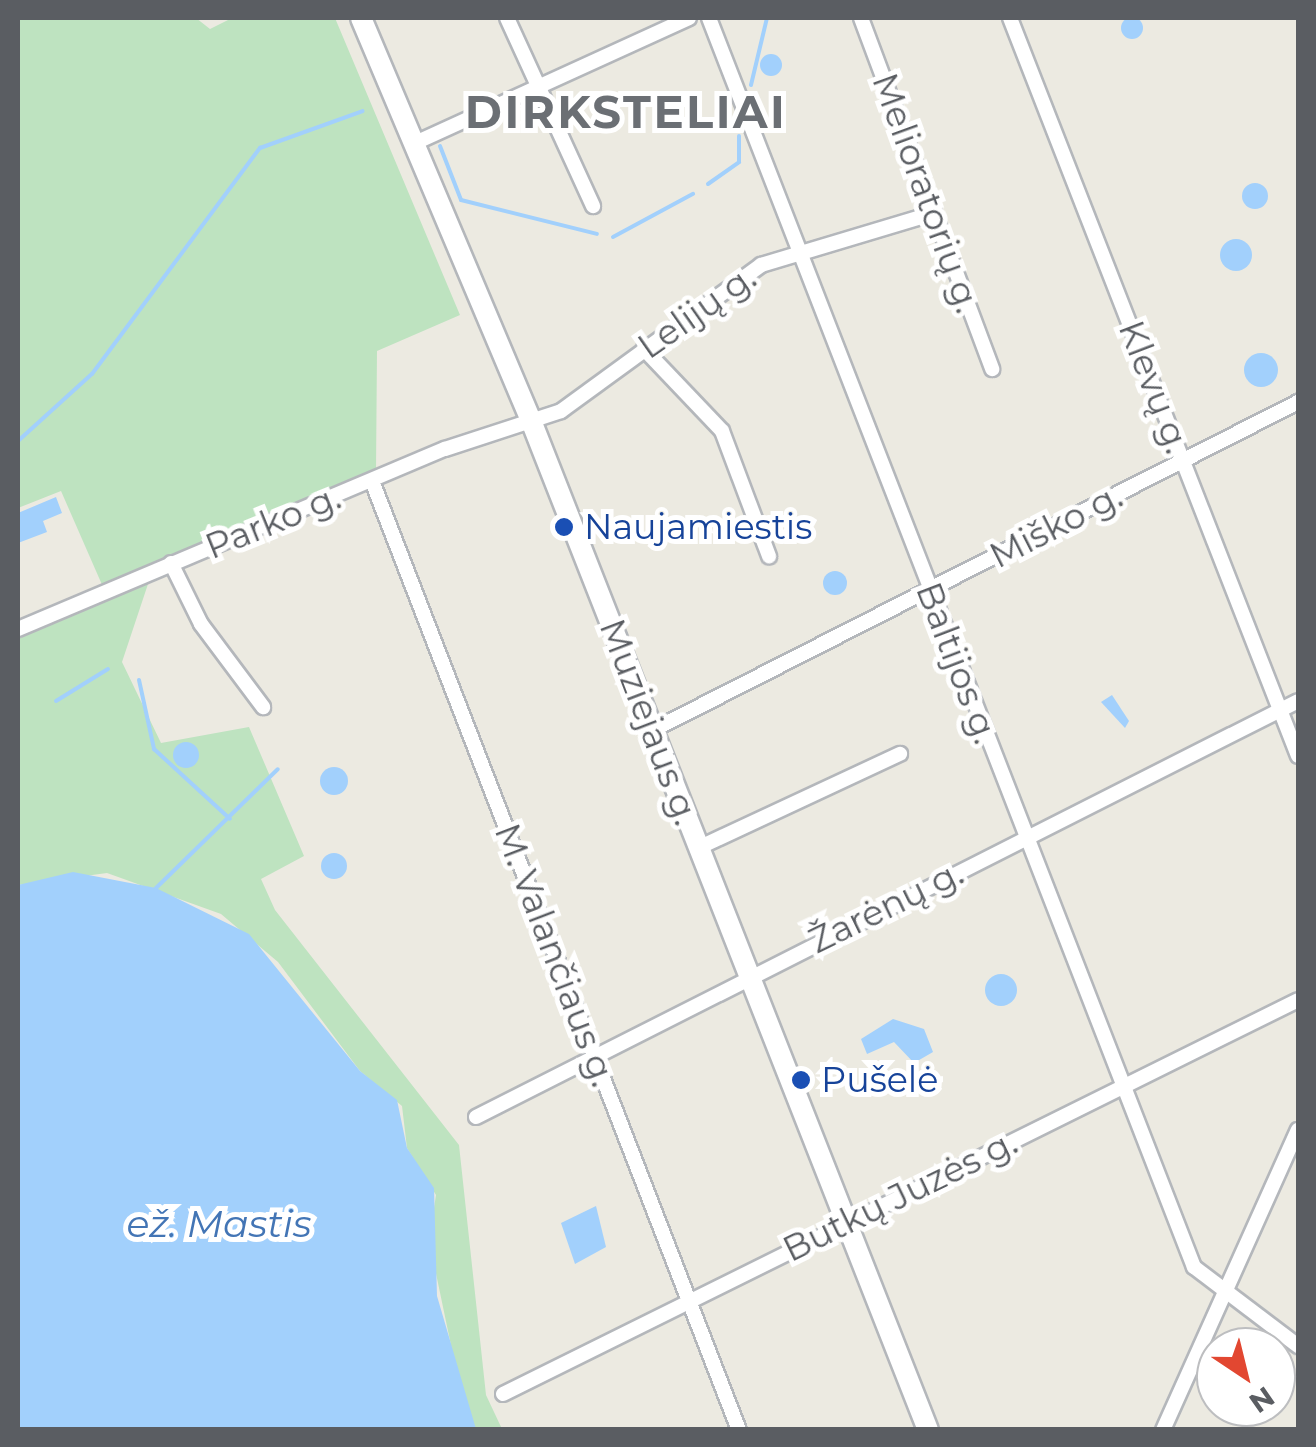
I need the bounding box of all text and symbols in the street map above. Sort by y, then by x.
street label: Melioratorių g. [863,68,989,318]
district label: DIRKSTELIAI [465,85,787,139]
street label: Lelijų g. [630,256,764,368]
street label: Klevų g. [1110,315,1198,459]
street label: Miško g. [983,475,1129,577]
street label: Parko g. [199,476,347,568]
place label: Naujamiestis [584,506,812,548]
marker: Naujamiestis [553,516,575,538]
street label: Baltijos g. [907,577,1007,749]
street label: Muziejaus g. [591,613,707,831]
street label: M. Valančiaus g. [486,818,624,1092]
street label: Žarėnų g. [802,852,970,962]
place label: Pušelė [821,1059,938,1101]
marker: Pušelė [790,1069,812,1091]
street label: Butkų Juzės g. [776,1121,1024,1271]
water label: ež. Mastis [126,1201,312,1247]
north arrow [1196,1327,1296,1427]
text: N [1243,1380,1281,1420]

